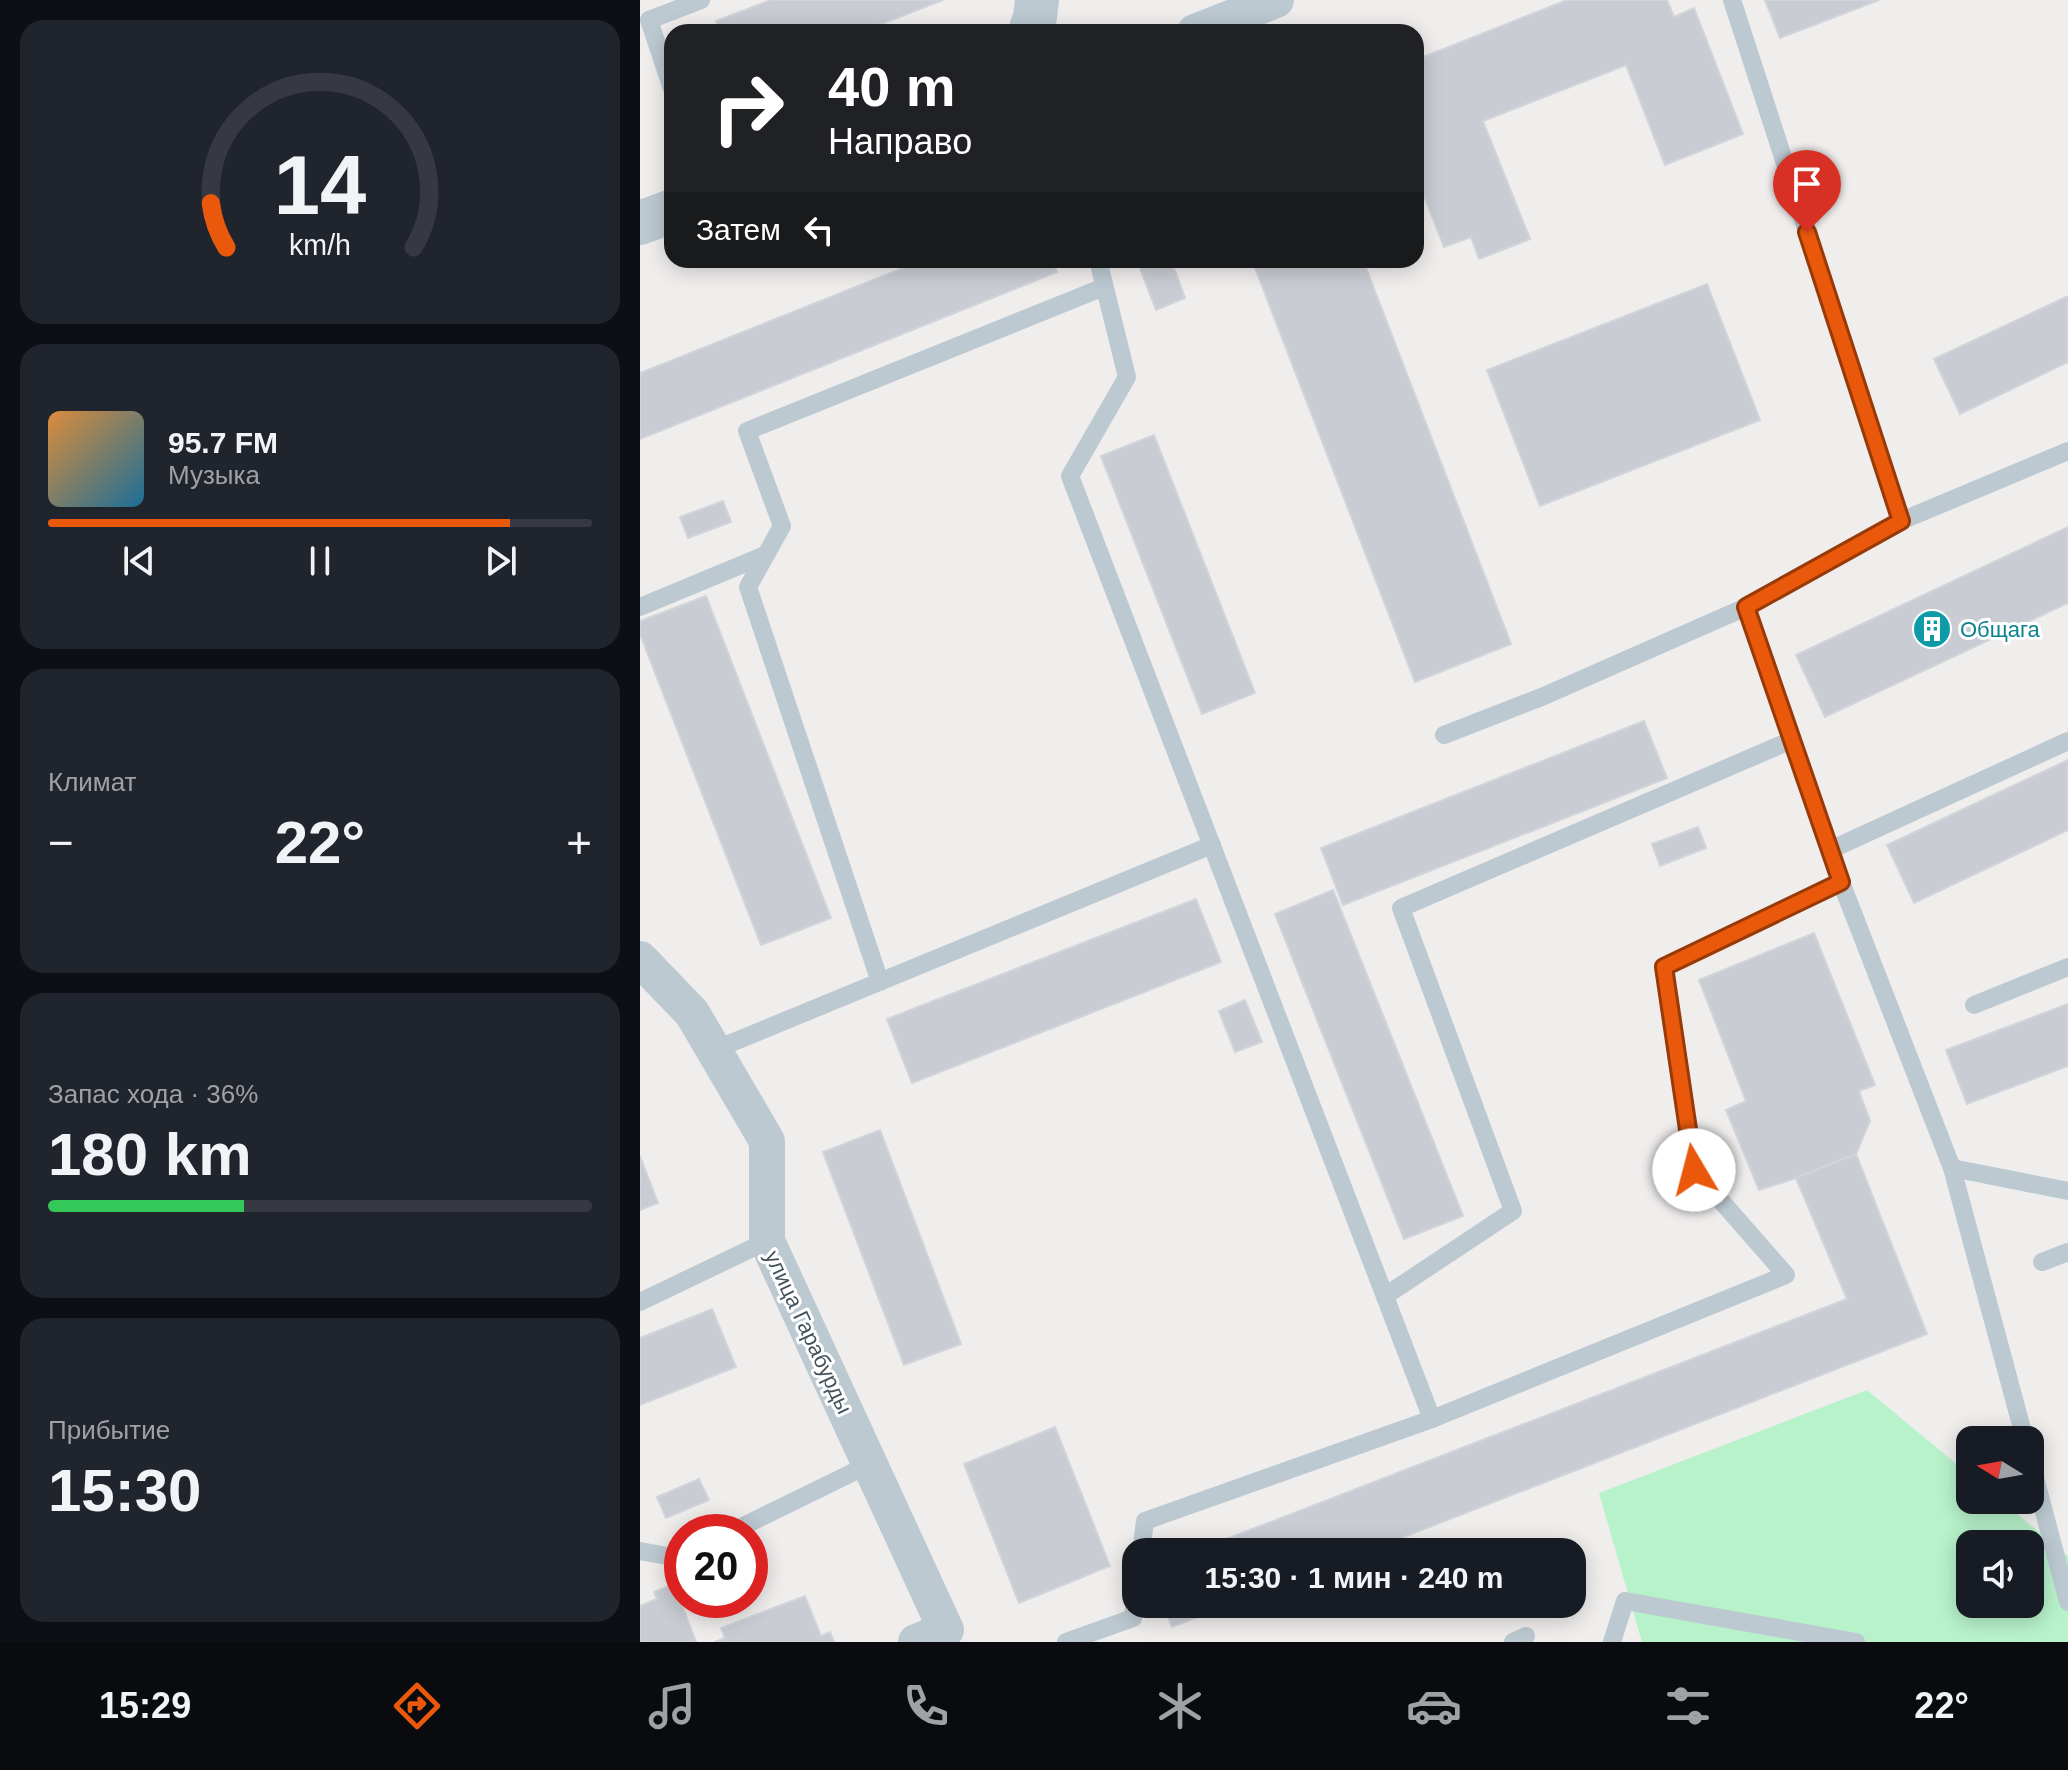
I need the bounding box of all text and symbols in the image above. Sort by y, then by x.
text: 40 m [828,55,956,118]
icon: right [696,56,800,160]
text: Направо [828,121,972,162]
text: 14 [274,139,366,232]
pin [1773,150,1841,232]
icon: arrive [1785,162,1829,206]
icon: left [797,208,841,252]
text: Затем [696,213,781,246]
text: km/h [289,229,351,261]
text: 95.7 FM [168,426,278,459]
text: Музыка [168,460,260,490]
icon: previous [117,539,161,583]
icon: pause [298,539,342,583]
icon: next [479,539,523,583]
building icon: Общага [1911,608,1953,650]
place label: Общага [1960,617,2041,642]
text: Климат [48,767,137,797]
text: 22° [275,809,365,876]
text: − [48,818,74,867]
text: + [566,818,592,867]
text: Запас хода · 36% [48,1079,258,1109]
text: 180 km [48,1121,252,1188]
position arrow [1652,1128,1736,1212]
street label: улица Гарабурды [760,1247,857,1418]
text: Прибытие [48,1415,170,1445]
north arrow [1956,1426,2044,1514]
map controls [1956,1426,2044,1618]
text: 15:30 [48,1457,201,1524]
speed limit sign: 20 [664,1514,768,1618]
button: sound [1956,1530,2044,1618]
text: 15:30 · 1 мин · 240 m [1205,1561,1503,1594]
icon: directions [389,1678,445,1734]
icon: music [644,1678,700,1734]
icon: phone [898,1678,954,1734]
icon: climate [1152,1678,1208,1734]
icon: car [1406,1678,1462,1734]
icon: filters [1660,1678,1716,1734]
text: 15:29 [99,1685,191,1726]
text: 22° [1914,1685,1969,1726]

